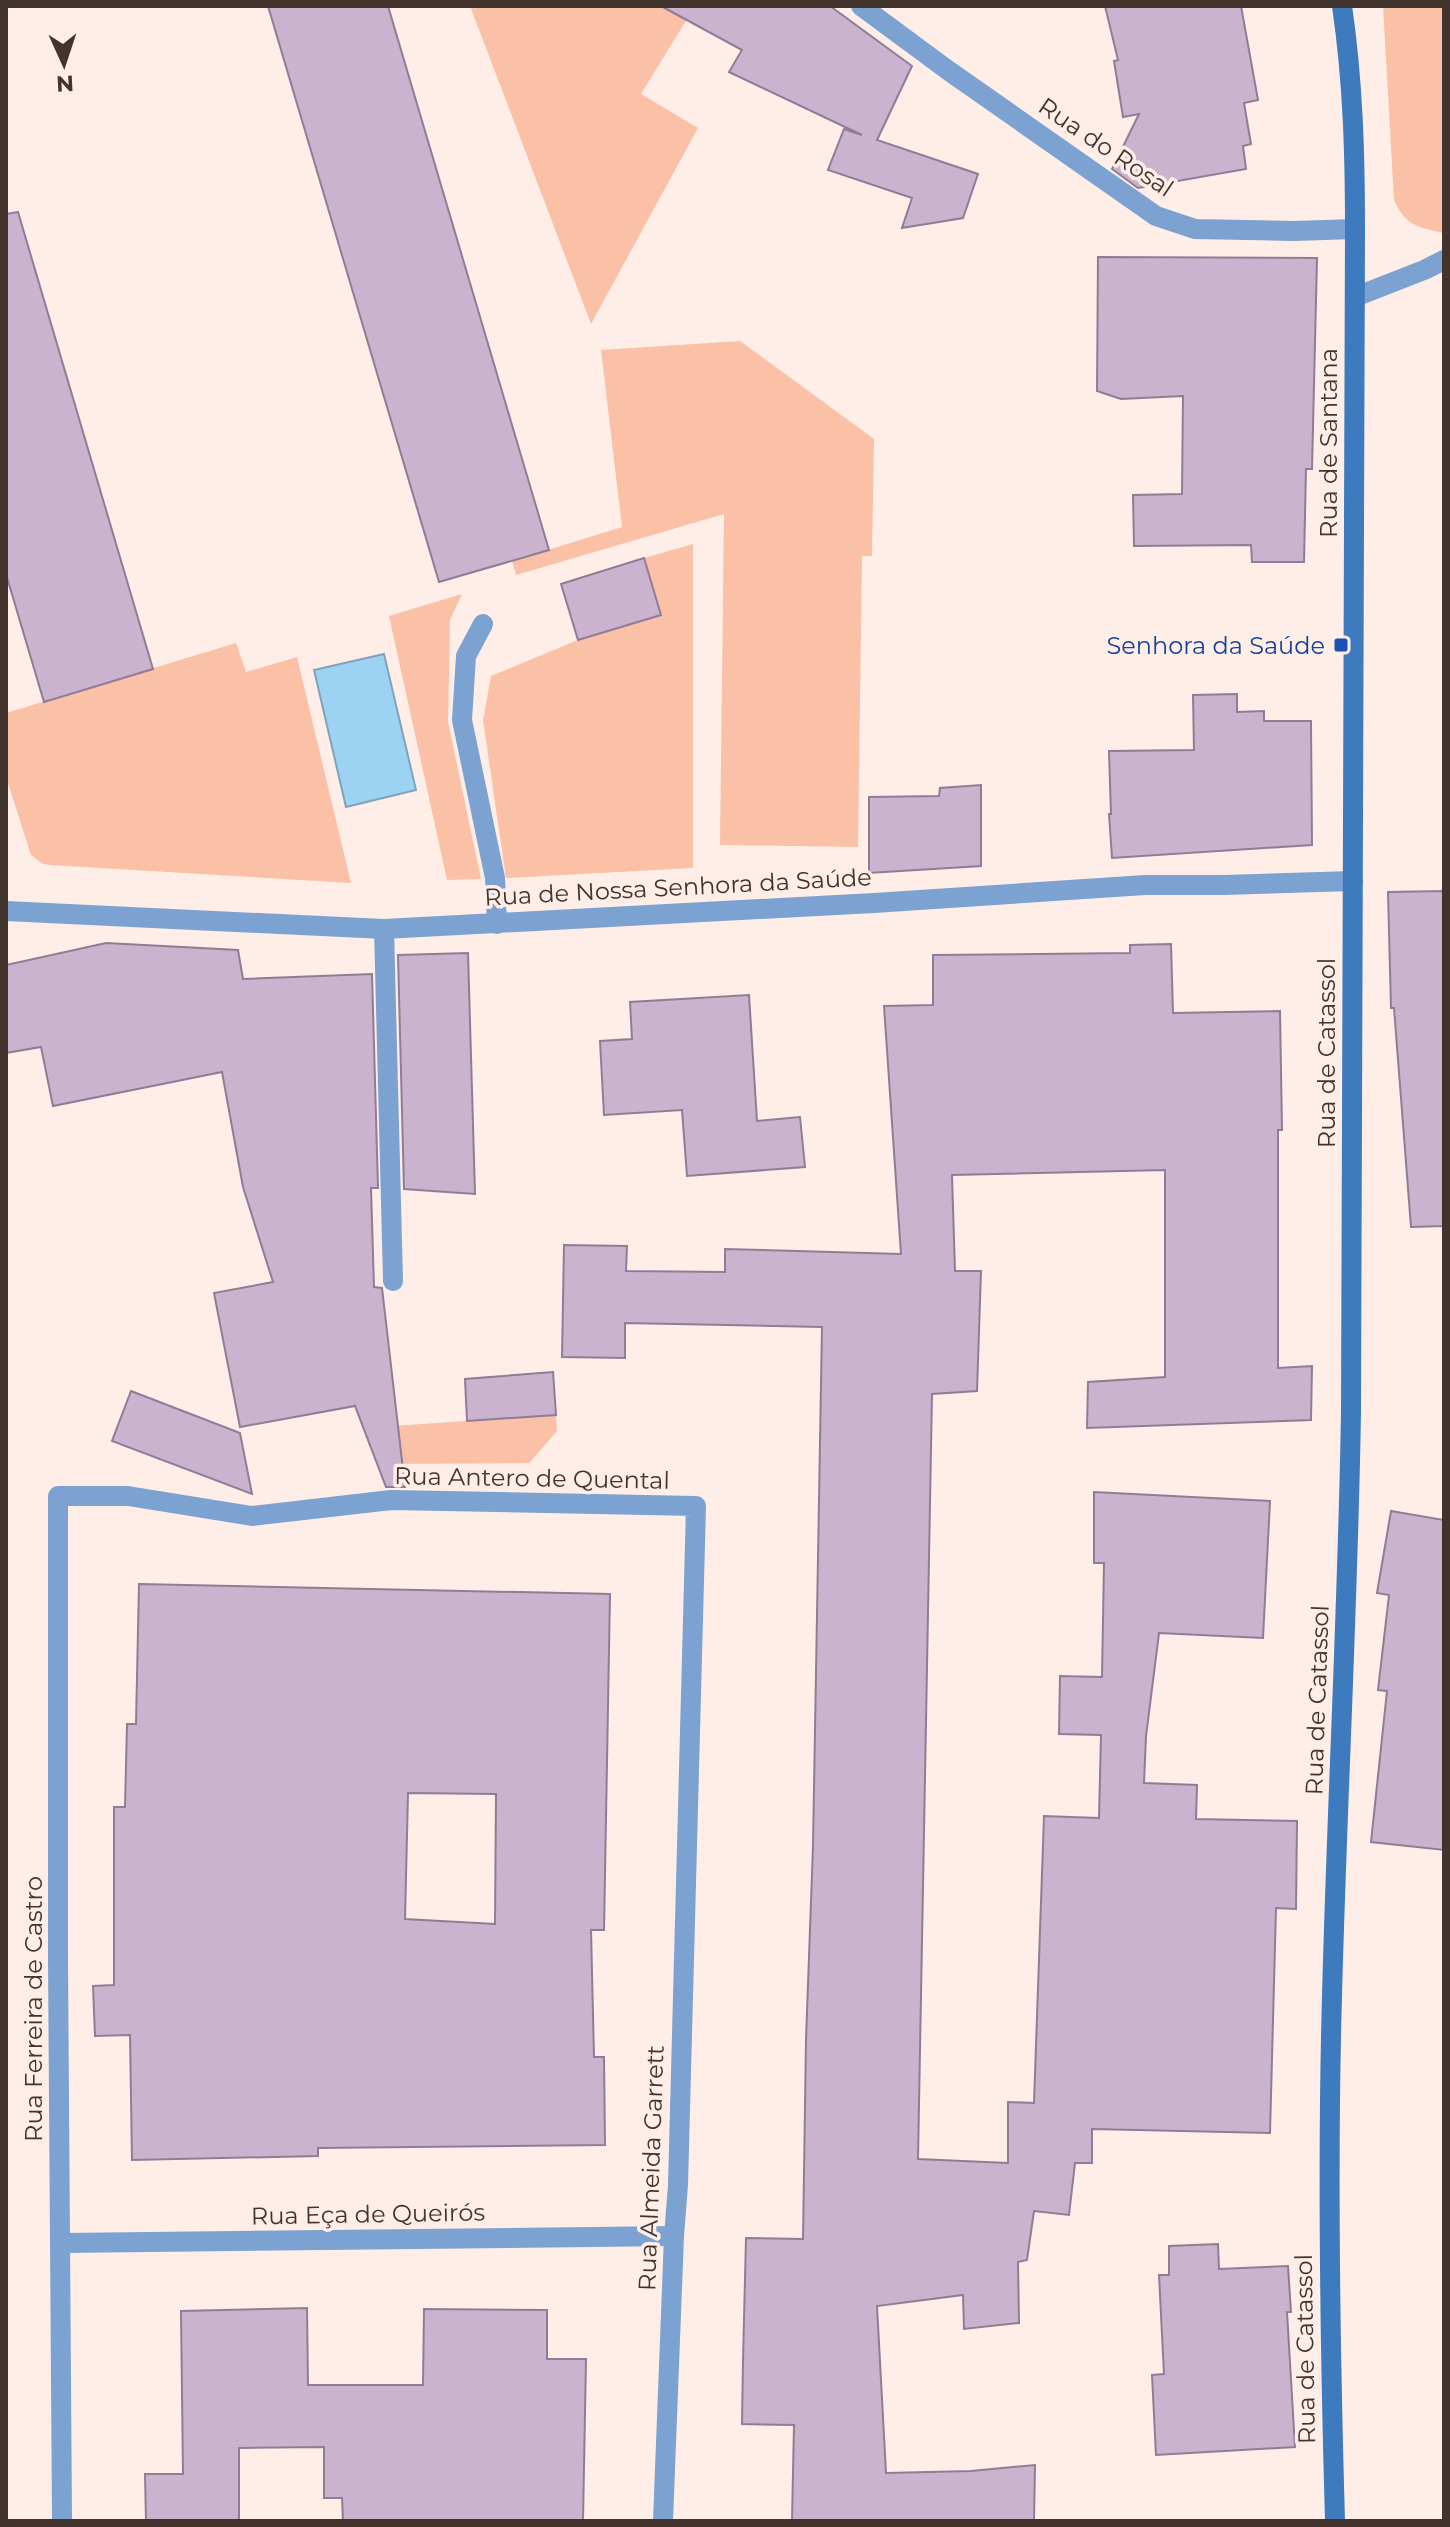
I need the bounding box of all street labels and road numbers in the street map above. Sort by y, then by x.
street label: Rua do Rosal [1033,91,1179,203]
street label: Rua de Santana [1314,348,1343,538]
street label: Rua de Nossa Senhora da Saúde [484,862,872,912]
street label: Rua de Catassol [1312,958,1341,1148]
street label: Rua Antero de Quental [394,1461,670,1495]
street label: Rua de Catassol [1299,1604,1335,1796]
street label: Rua Ferreira de Castro [19,1876,48,2142]
street label: Rua Almeida Garrett [632,2044,670,2291]
street label: Rua Eça de Queirós [251,2197,485,2231]
street label: Rua de Catassol [1289,2254,1321,2444]

